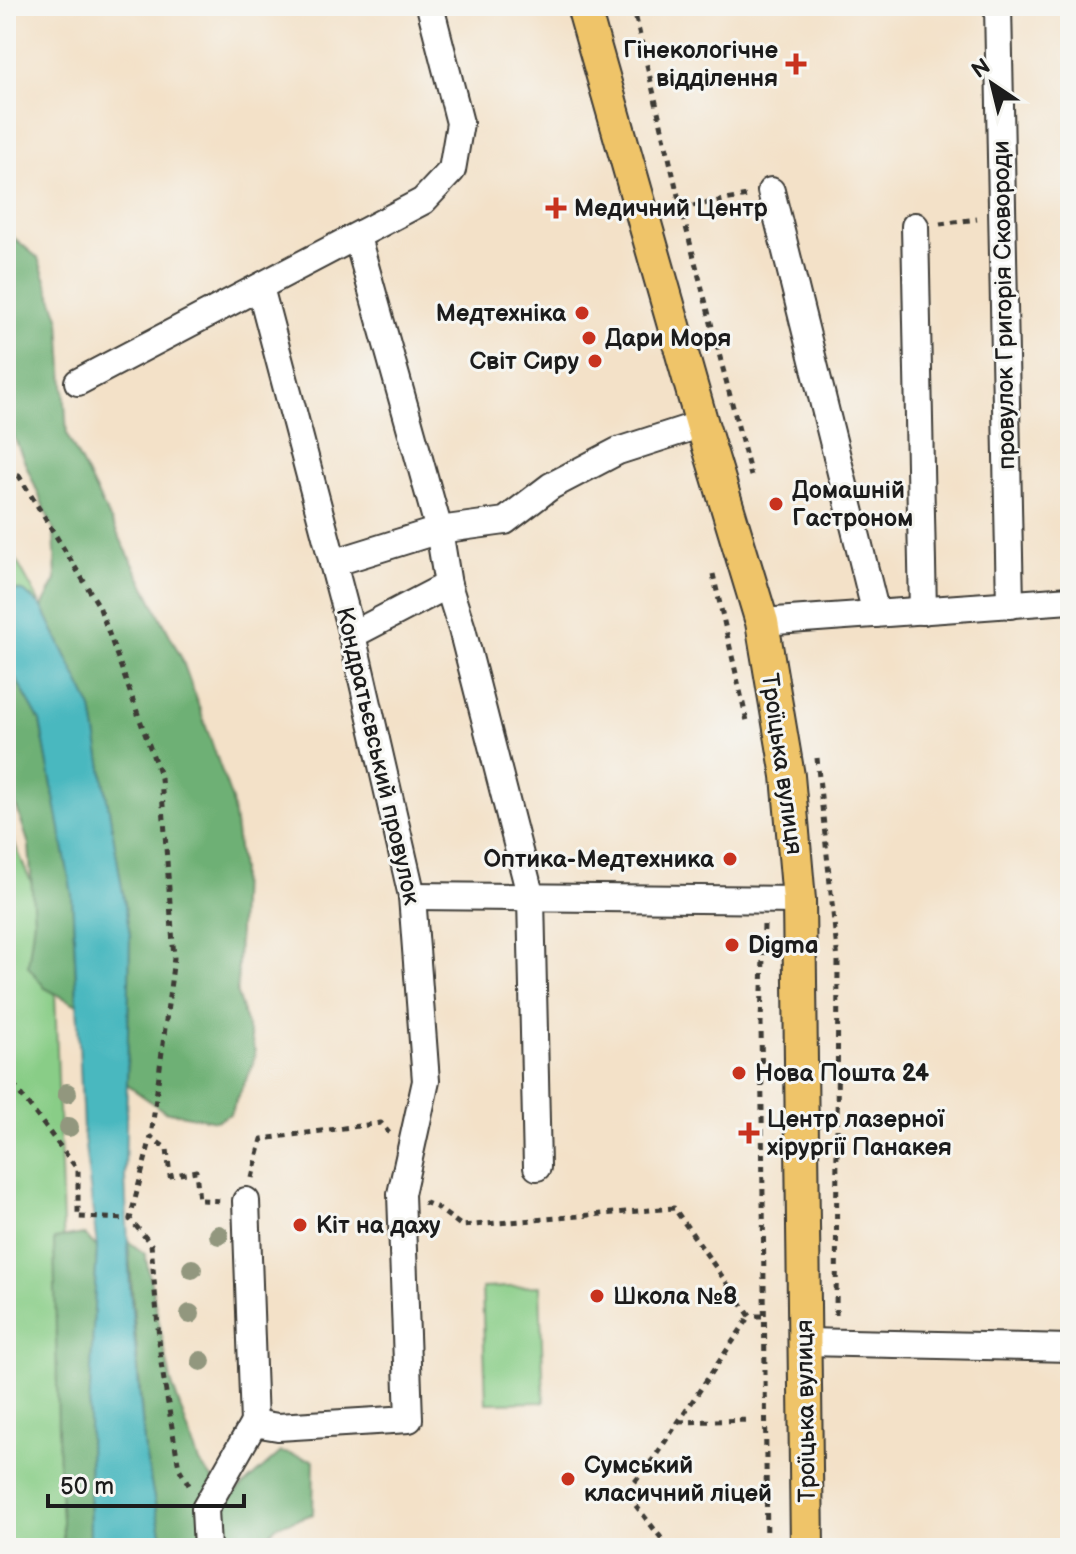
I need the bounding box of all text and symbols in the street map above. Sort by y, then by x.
place label: Гінекологічне відділення [623,36,778,93]
north arrow [952,44,1032,124]
marker: Гінекологічне відділення [785,53,807,75]
text: N [967,53,996,85]
street label: провулок Григорія Сковороди [987,140,1021,470]
place label: Медичний Центр [574,194,768,223]
marker: Медичний Центр [545,197,567,219]
place label: Медтехніка [436,299,567,328]
marker: Медтехніка [573,304,591,322]
place label: Дари Моря [605,324,731,353]
marker: Дари Моря [580,329,598,347]
place label: Світ Сиру [469,347,579,376]
marker: Світ Сиру [586,352,604,370]
place label: Домашній Гастроном [792,476,913,533]
marker: Домашній Гастроном [767,495,785,513]
street label: Кондратьєвський провулок [330,604,426,908]
street label: Троїцька вулиця [755,671,809,857]
place label: Оптика-Медтехника [483,845,715,874]
marker: Оптика-Медтехника [721,850,739,868]
place label: Digma [748,931,818,960]
marker: Digma [723,936,741,954]
place label: Нова Пошта 24 [755,1059,929,1088]
marker: Нова Пошта 24 [730,1064,748,1082]
place label: Центр лазерної хірургії Панакея [767,1105,952,1162]
marker: Центр лазерної хірургії Панакея [738,1122,760,1144]
place label: Кіт на даху [316,1211,441,1240]
marker: Кіт на даху [291,1216,309,1234]
place label: Школа №8 [613,1282,737,1311]
marker: Школа №8 [588,1287,606,1305]
street label: Троїцька вулиця [790,1319,822,1503]
place label: Сумський класичний ліцей [584,1451,772,1508]
scale bar [48,1458,244,1508]
marker: Сумський класичний ліцей [559,1470,577,1488]
text: 50 m [60,1472,114,1501]

